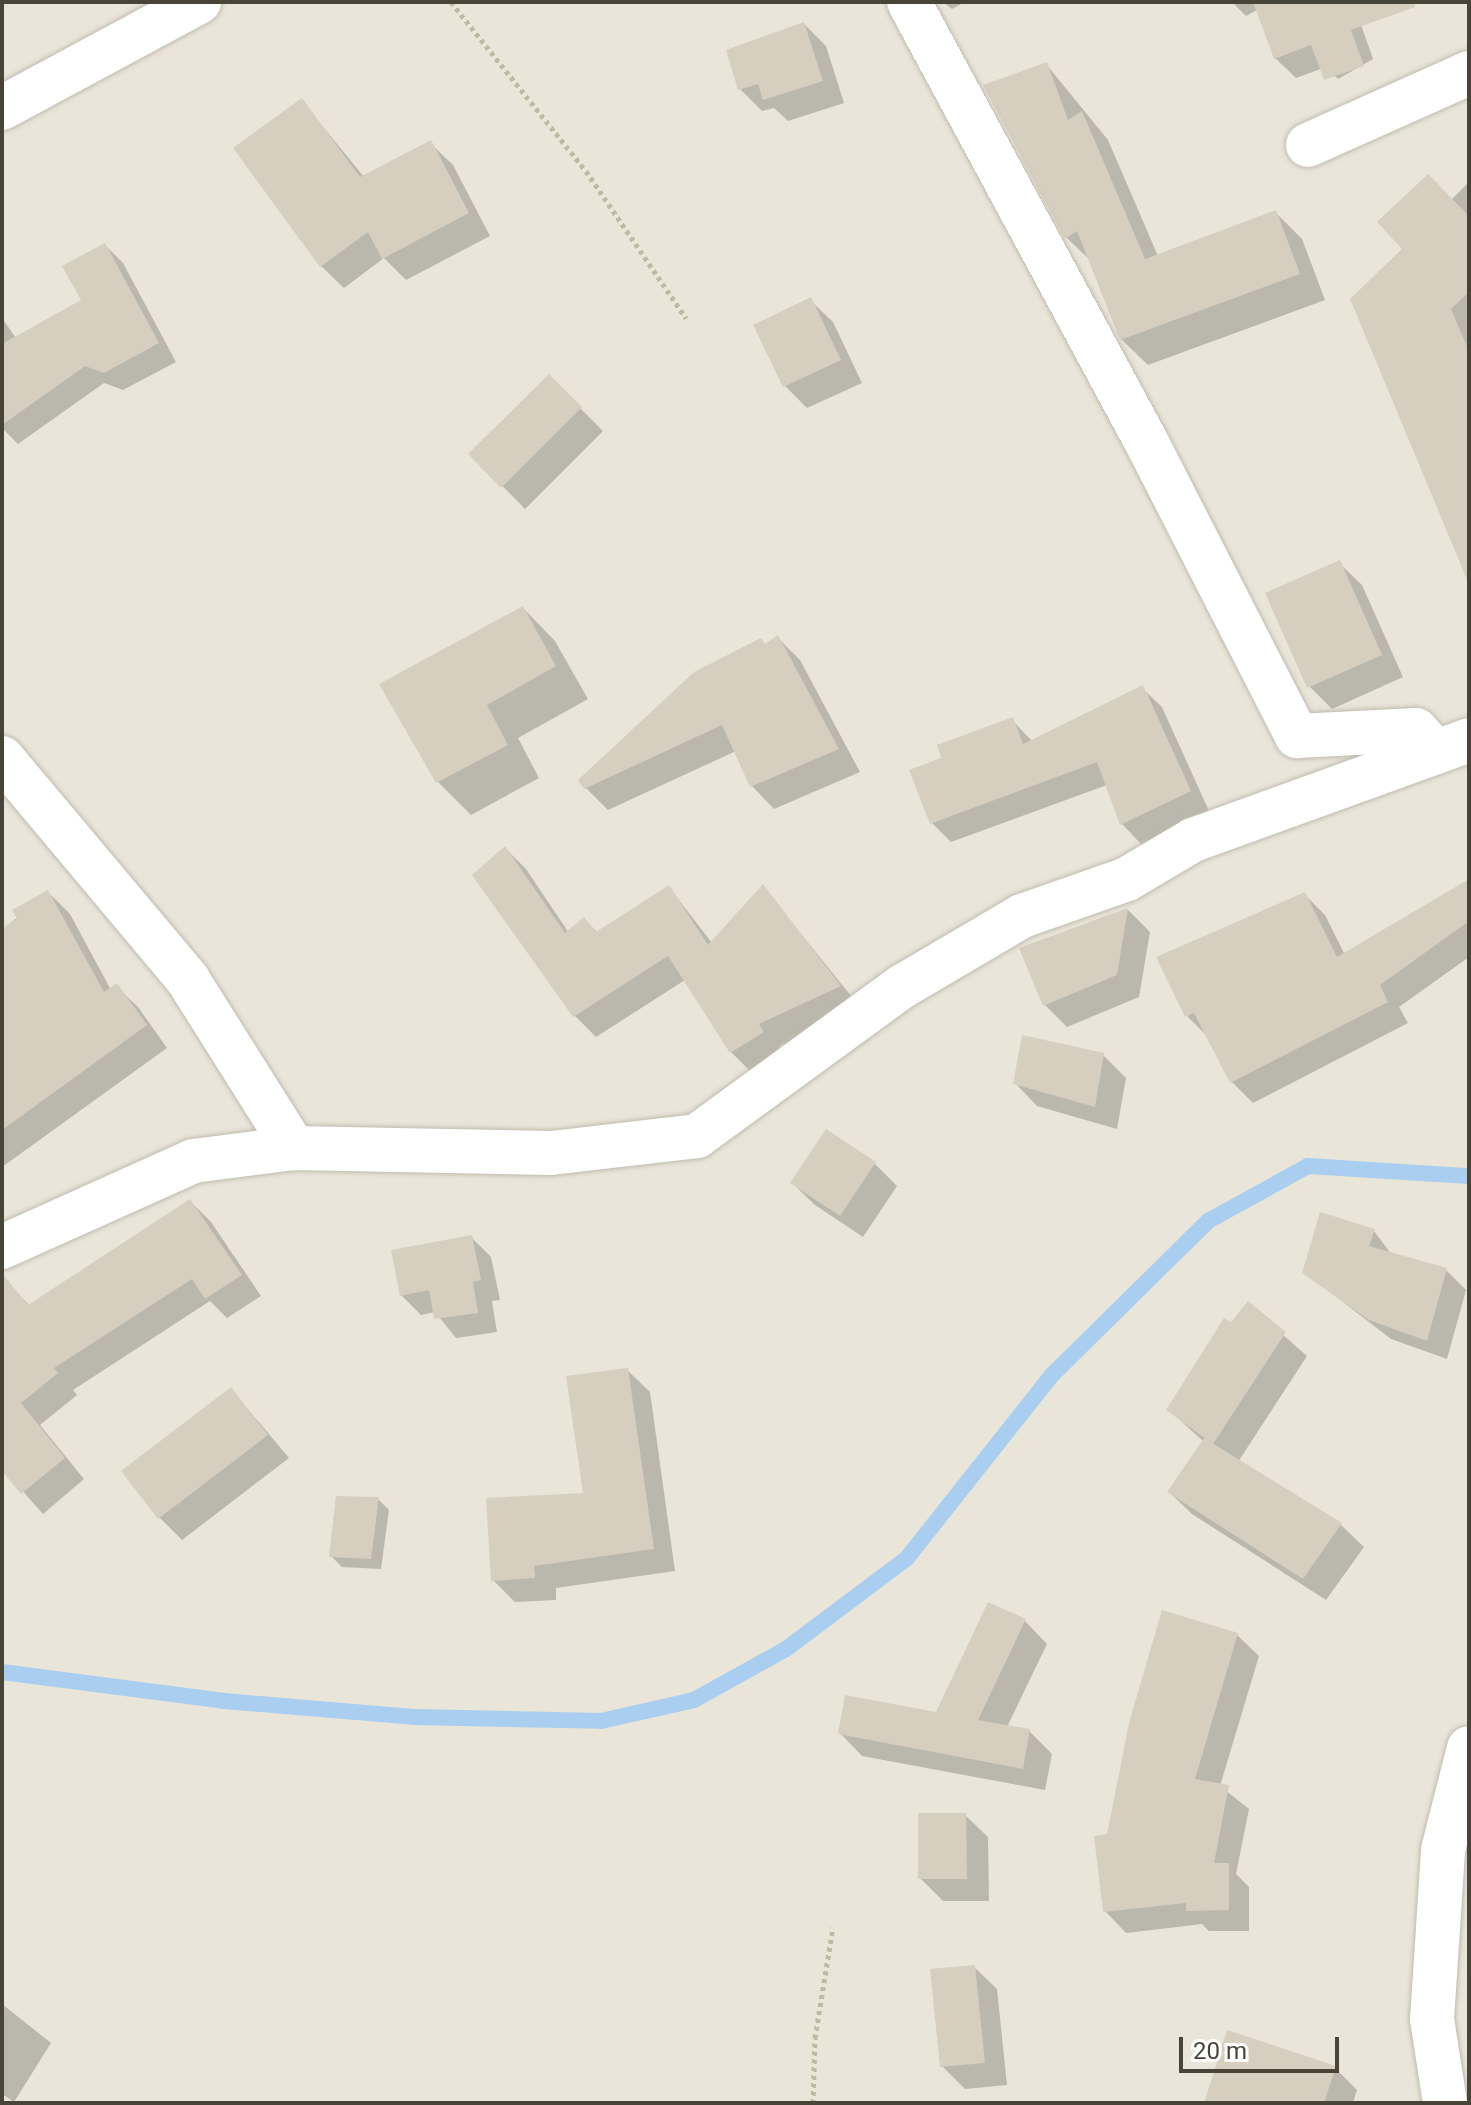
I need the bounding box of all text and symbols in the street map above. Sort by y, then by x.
scale bar [1183,2021,1343,2071]
text: 20 m [1193,2037,1247,2065]

